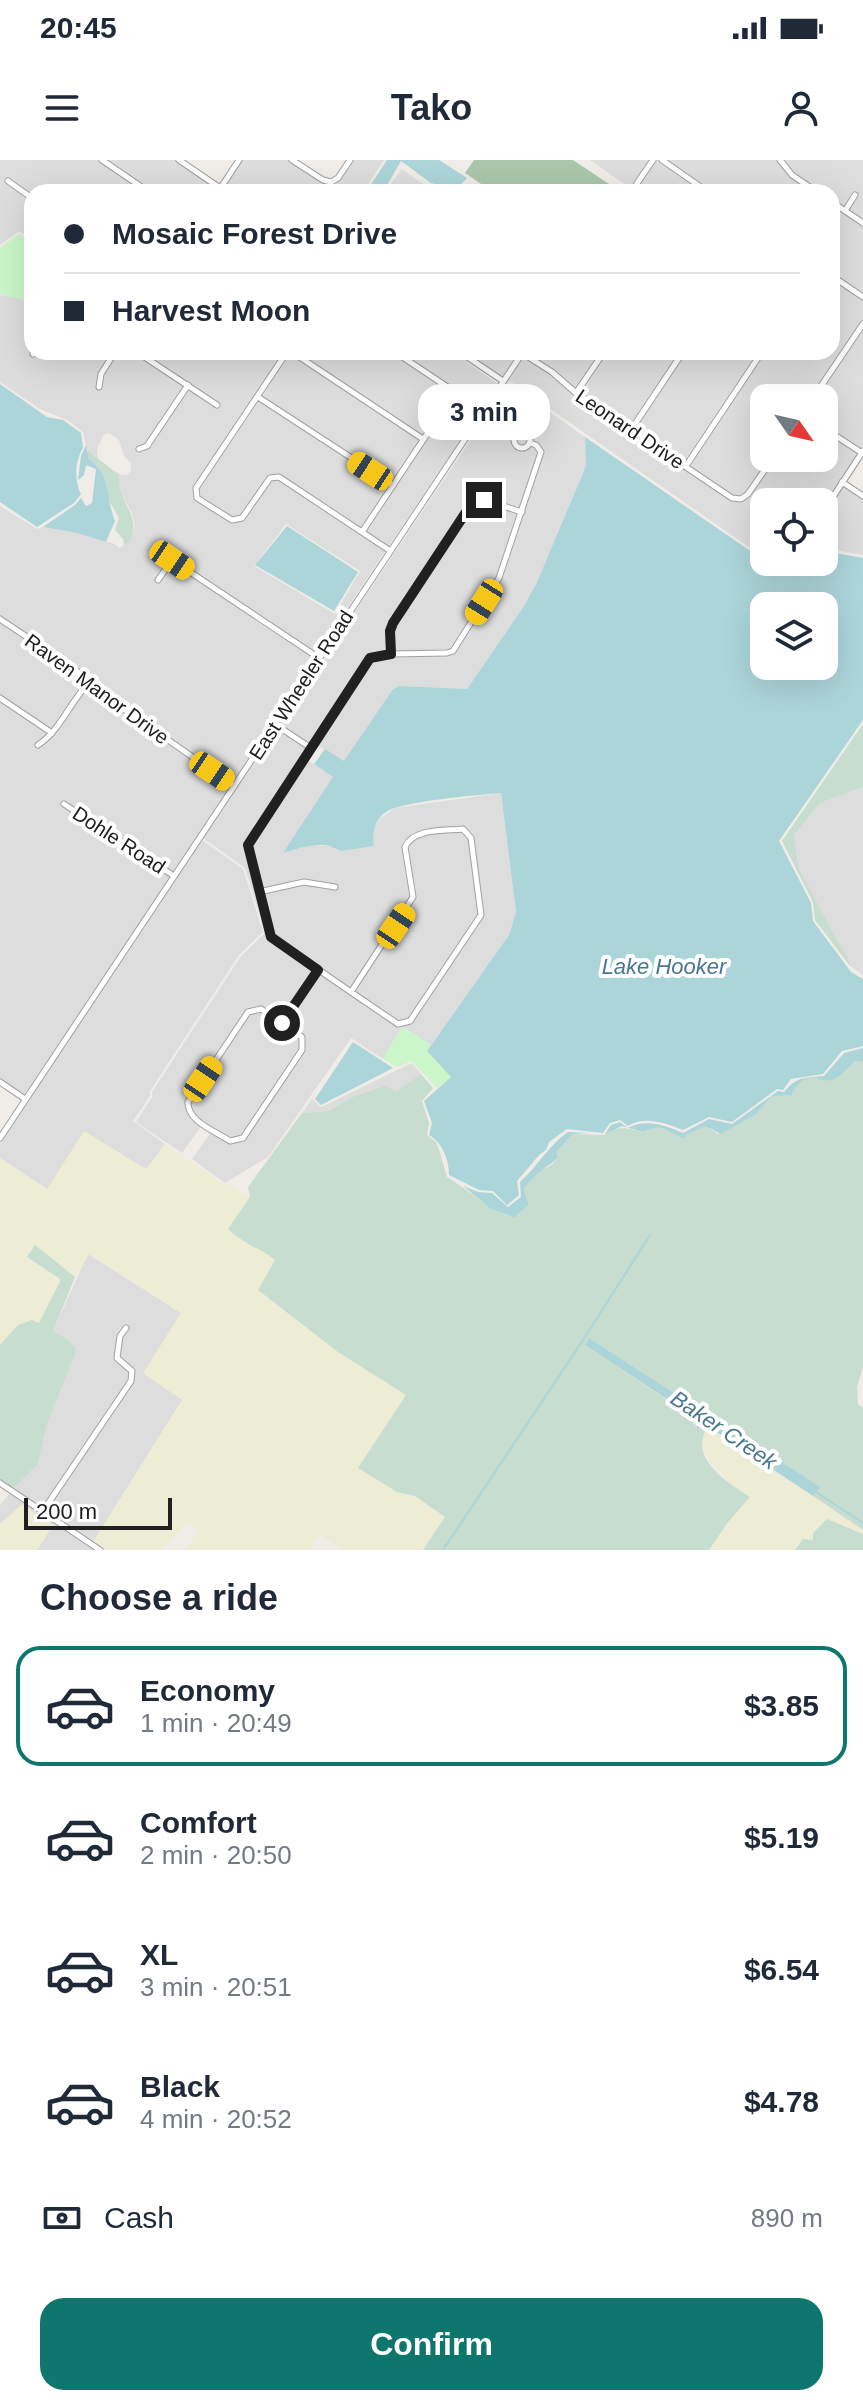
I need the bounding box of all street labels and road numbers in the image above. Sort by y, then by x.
street label: Leonard Drive [572,385,688,473]
street label: East Wheeler Road [245,606,357,764]
street label: Raven Manor Drive [21,629,173,749]
street label: Dohle Road [69,802,169,878]

